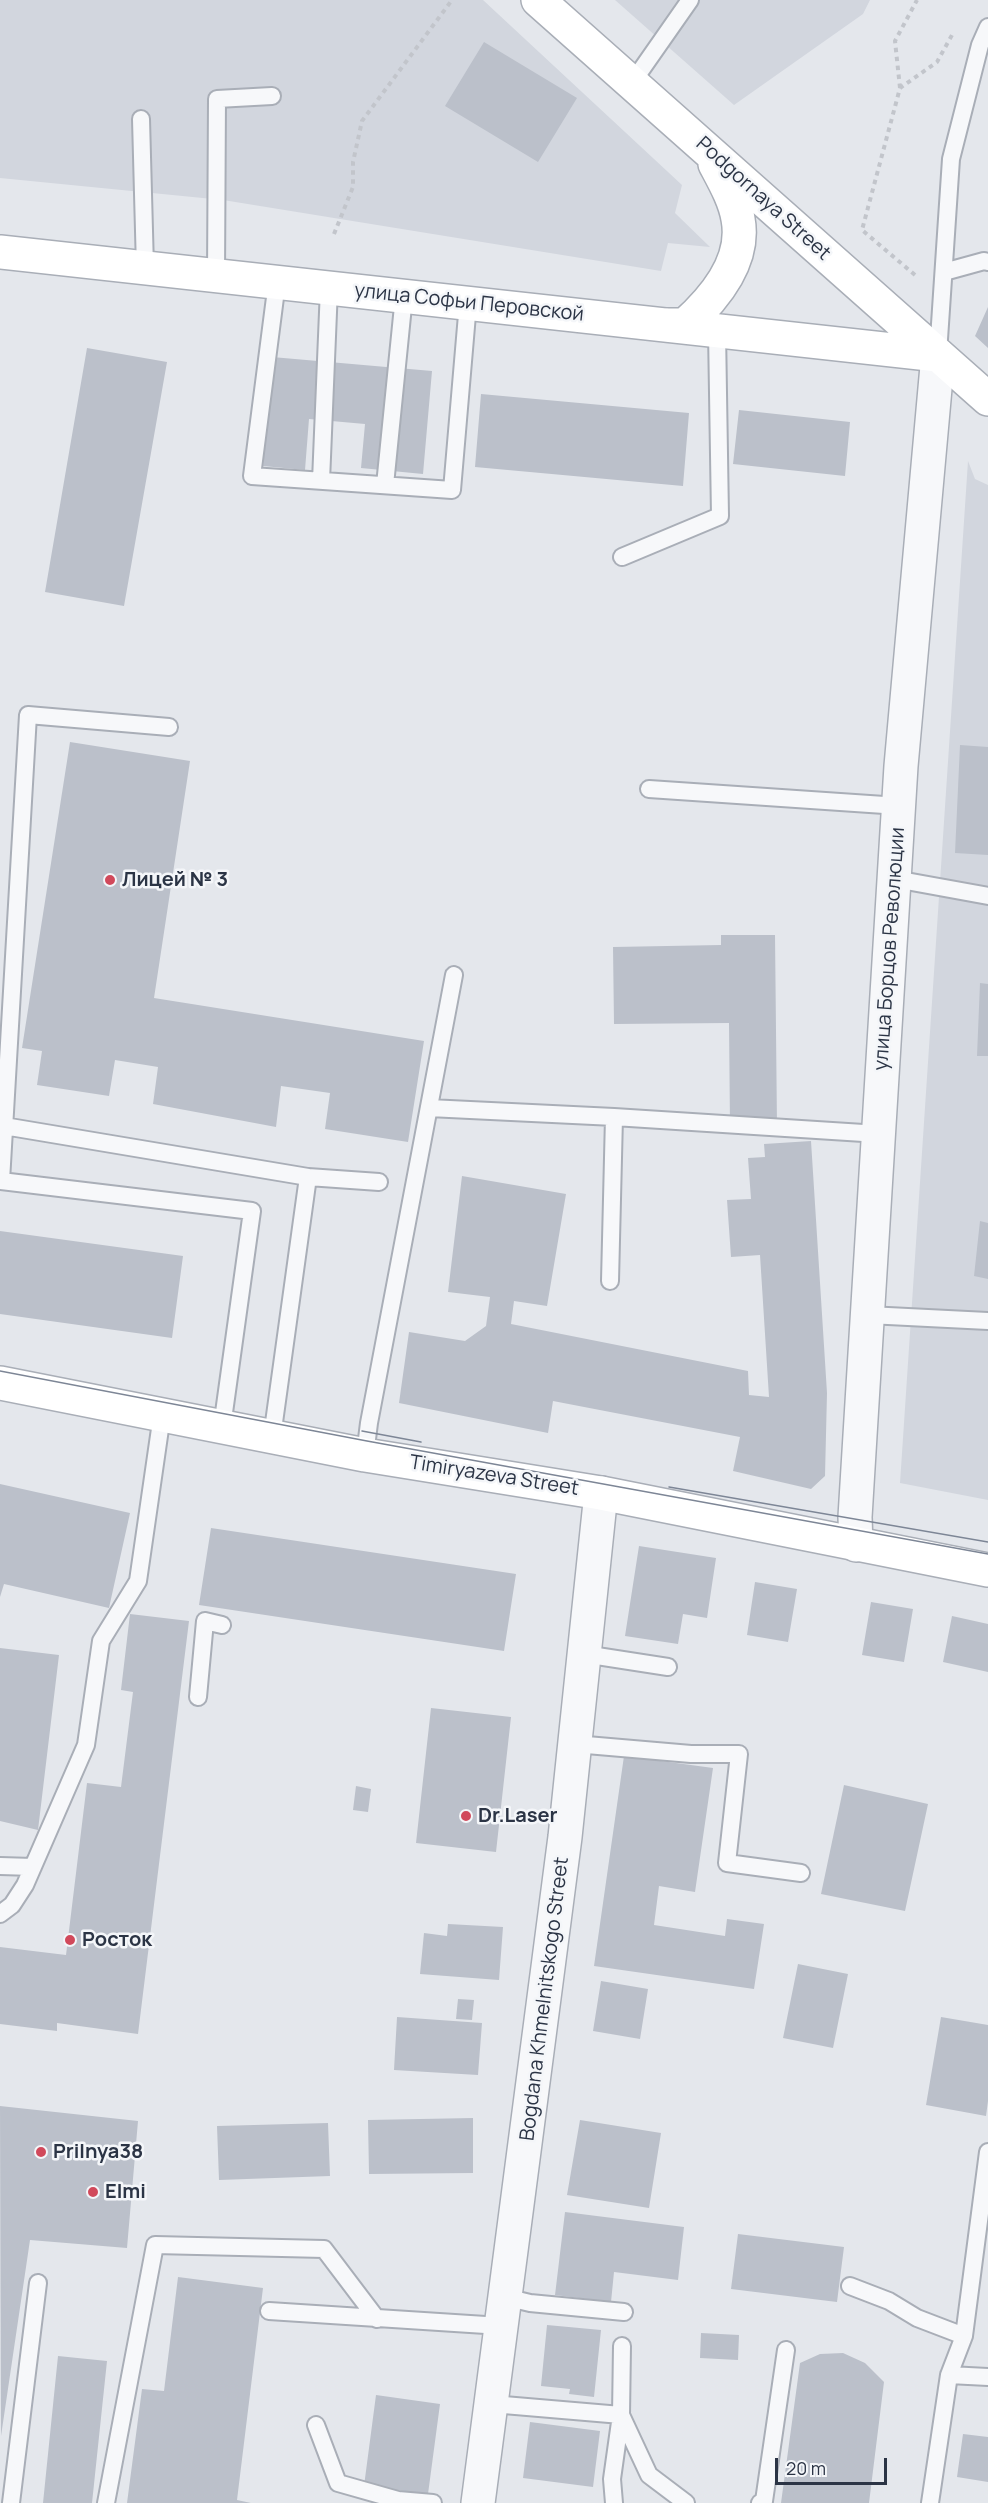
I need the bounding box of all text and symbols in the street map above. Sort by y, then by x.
street label: Podgornaya Street [691,132,835,266]
street label: улица Софьи Перовской [353,279,585,327]
street label: улица Борцов Революции [870,827,910,1071]
place label: Лицей № 3 [122,868,228,892]
marker: Лицей № 3 [103,873,117,887]
street label: Timiryazeva Street [408,1451,580,1501]
place label: Dr.Laser [478,1804,557,1828]
marker: Dr.Laser [459,1809,473,1823]
street label: Bogdana Khmelnitskogo Street [516,1856,574,2142]
place label: Росток [82,1928,152,1952]
marker: Росток [63,1933,77,1947]
place label: Prilnya38 [53,2140,143,2164]
marker: Prilnya38 [34,2145,48,2159]
place label: Elmi [105,2180,146,2204]
marker: Elmi [86,2185,100,2199]
scale bar [778,2446,890,2484]
text: 20 m [786,2456,826,2480]

